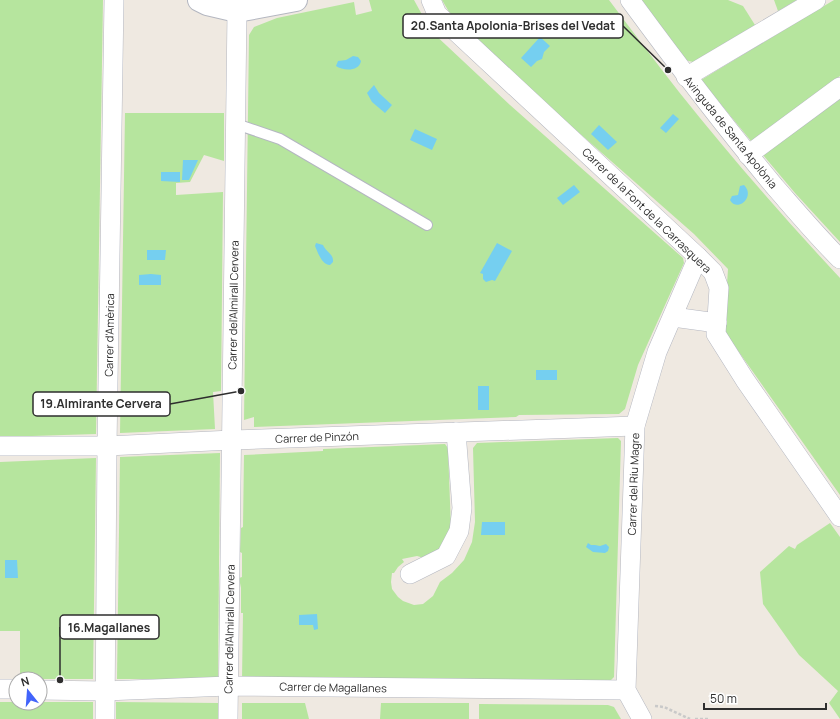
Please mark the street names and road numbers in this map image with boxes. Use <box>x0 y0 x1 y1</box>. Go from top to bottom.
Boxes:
street label: Avinguda de Santa Apolònia <box>681 73 781 191</box>
street label: Carrer de la Font de la Carrasquera <box>579 144 715 276</box>
street label: Carrer del'Almirall Cervera <box>224 240 242 370</box>
street label: Carrer d'Amèrica <box>101 293 117 377</box>
street label: Carrer de Pinzón <box>275 428 359 446</box>
street label: Carrer del Riu Magre <box>624 432 642 535</box>
street label: Carrer del'Almirall Cervera <box>220 564 238 694</box>
street label: Carrer de Magallanes <box>279 679 387 695</box>

